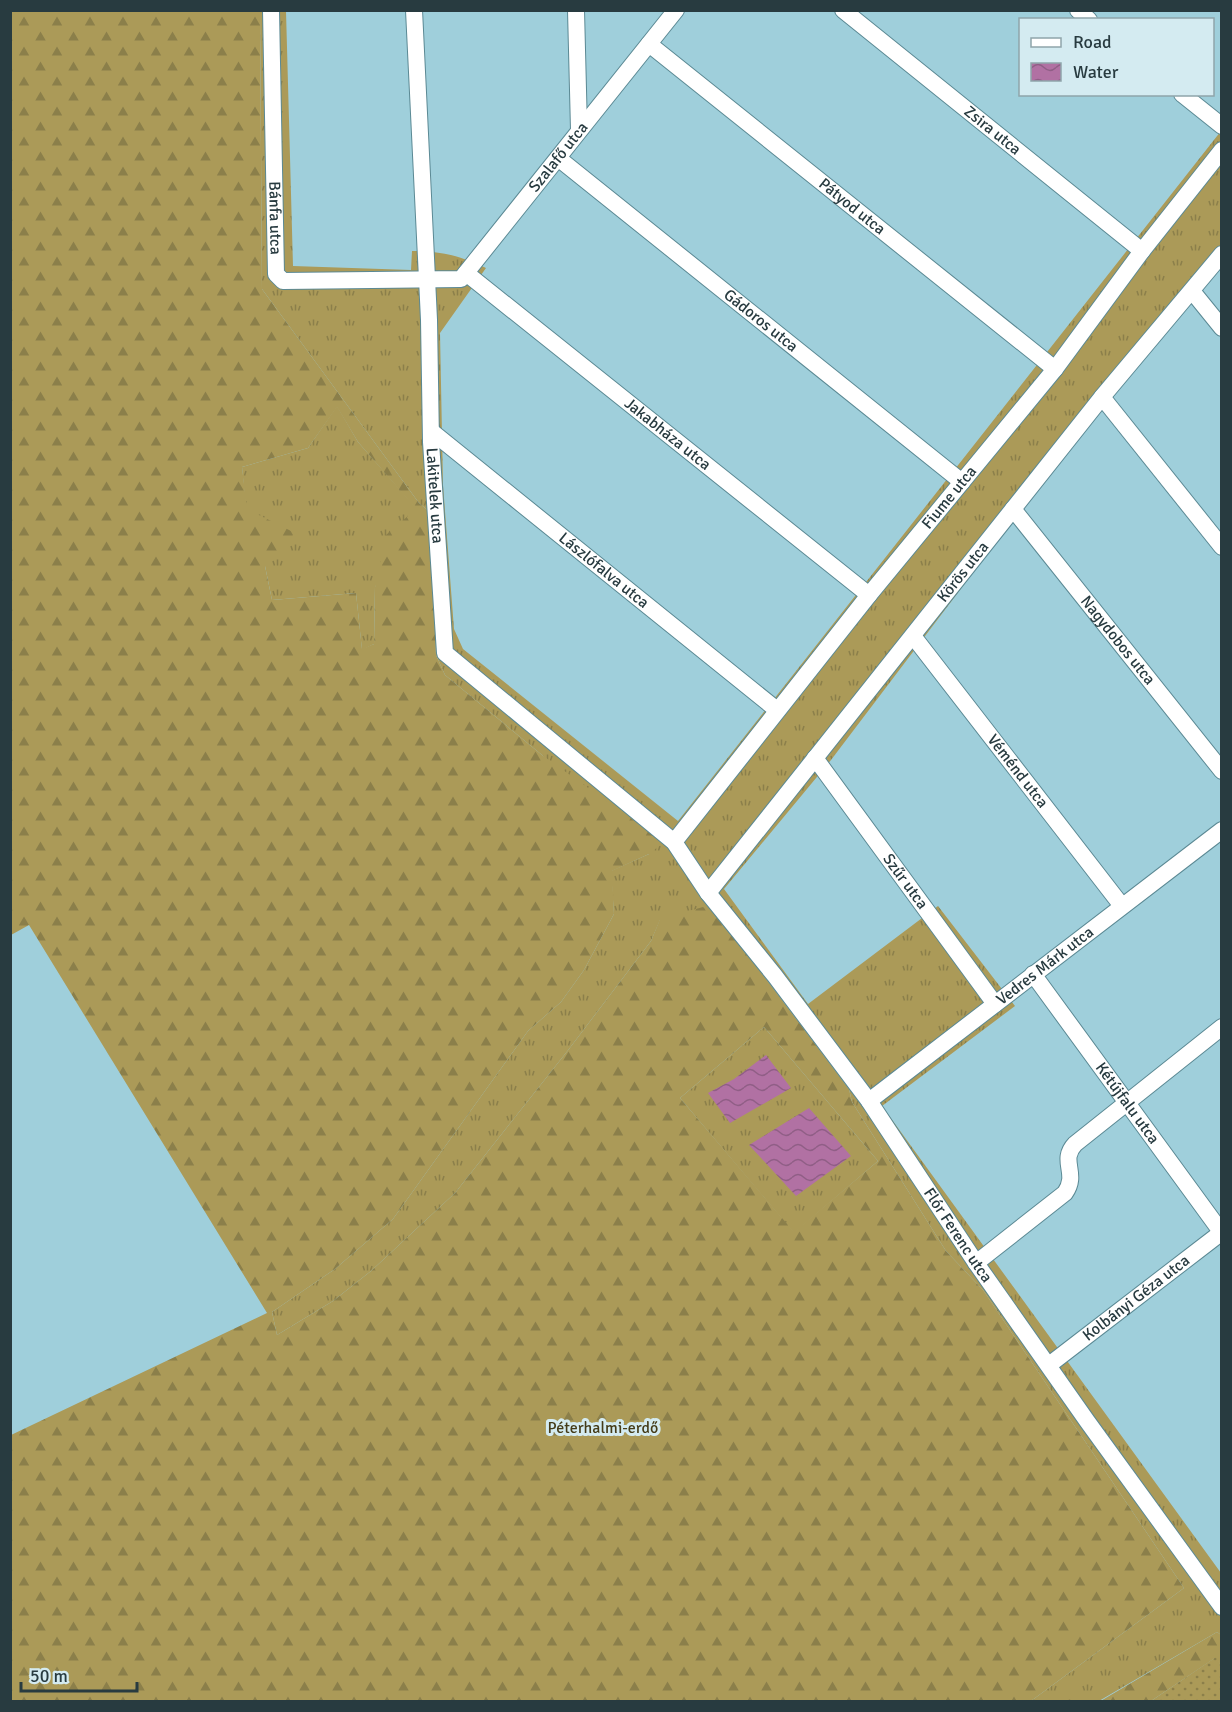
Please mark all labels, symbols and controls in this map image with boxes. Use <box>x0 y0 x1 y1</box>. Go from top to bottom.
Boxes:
legend <box>1019 18 1214 96</box>
text: Road <box>1073 31 1112 53</box>
text: Water <box>1073 61 1119 83</box>
street label: Zsira utca <box>960 101 1025 160</box>
street label: Szalafő utca <box>524 118 592 196</box>
street label: Pátyod utca <box>815 174 889 239</box>
street label: Bánfa utca <box>264 181 286 255</box>
street label: Gádoros utca <box>720 285 802 356</box>
street label: Jakabháza utca <box>620 393 715 475</box>
street label: Lakitelek utca <box>421 447 448 544</box>
street label: Fiume utca <box>917 462 981 533</box>
street label: Lászlófalva utca <box>555 528 653 613</box>
street label: Körös utca <box>933 538 993 606</box>
street label: Nagydobos utca <box>1076 592 1160 689</box>
street label: Véménd utca <box>983 730 1052 812</box>
street label: Szűr utca <box>878 850 932 913</box>
street label: Vedres Márk utca <box>992 922 1098 1010</box>
street label: Kétújfalu utca <box>1091 1058 1164 1148</box>
street label: Flór Ferenc utca <box>919 1184 997 1286</box>
street label: Kolbányi Géza utca <box>1079 1250 1194 1345</box>
park label: Péterhalmi-erdő <box>548 1418 658 1438</box>
scale bar <box>21 1655 136 1693</box>
text: 50 m <box>30 1665 68 1687</box>

